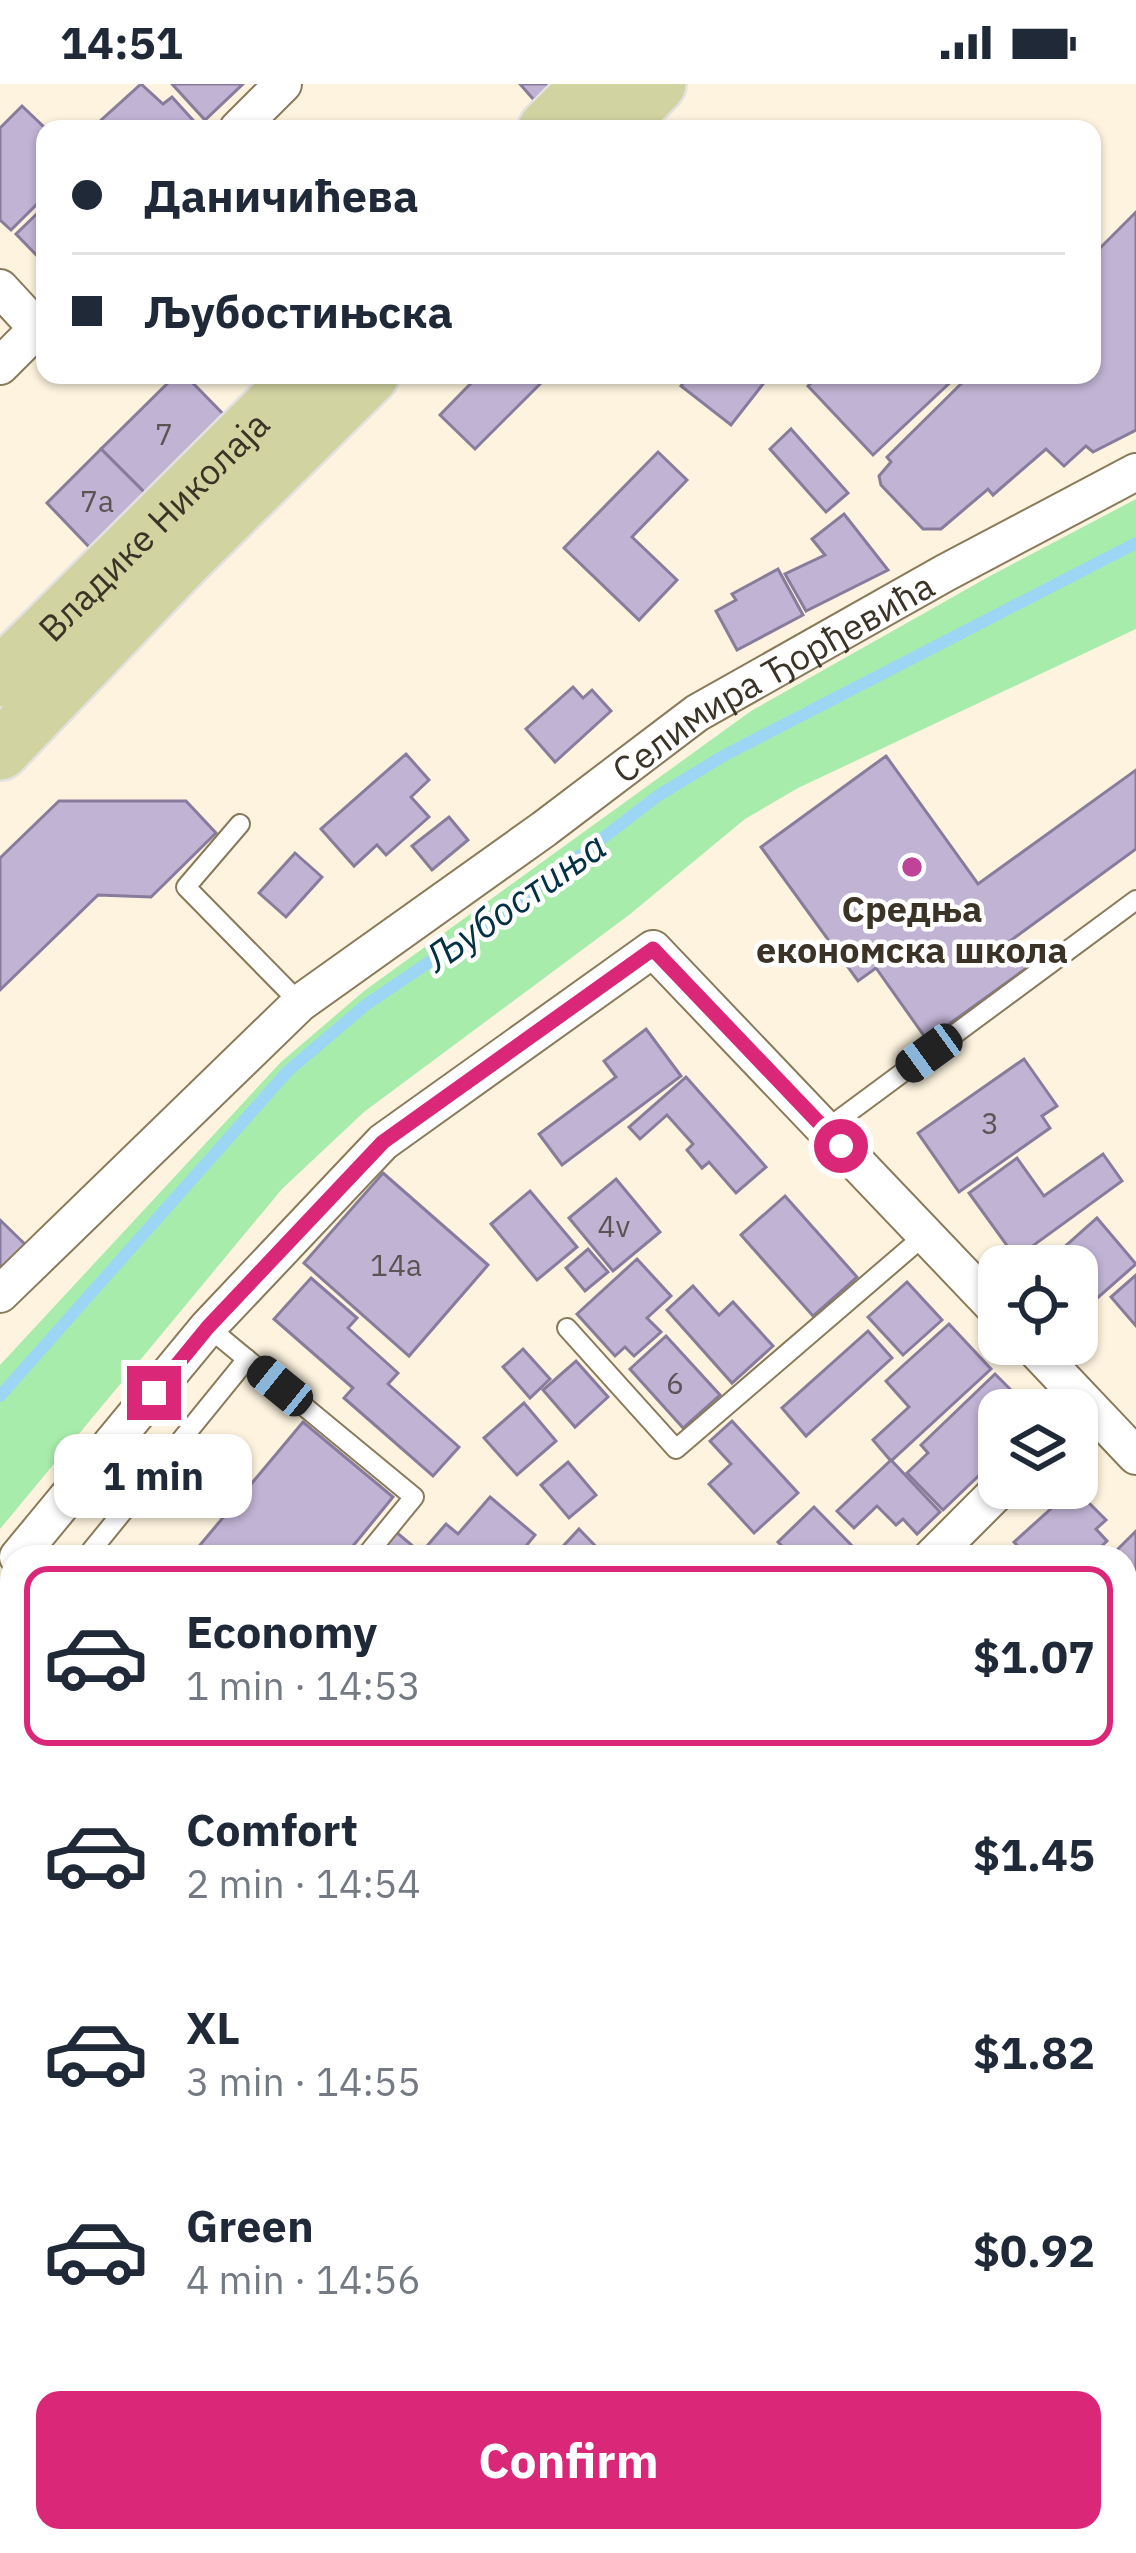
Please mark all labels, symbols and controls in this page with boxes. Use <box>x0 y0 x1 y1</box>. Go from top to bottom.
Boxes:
text: 14:51 <box>60 13 183 71</box>
text: Даничићева <box>144 166 419 224</box>
text: Љубостињска <box>144 282 453 340</box>
street label: Владике Николаја <box>27 400 279 651</box>
house number: 7 <box>155 414 173 453</box>
house number: 7a <box>80 481 114 520</box>
street label: Селимира Ђорђевића <box>602 561 942 793</box>
water label: Љубостиња <box>413 820 616 983</box>
marker: Средња економска школа <box>899 854 925 880</box>
place label: Средња економска школа <box>756 885 1068 973</box>
car <box>889 1017 969 1089</box>
house number: 3 <box>981 1103 999 1142</box>
route start <box>814 1119 868 1173</box>
house number: 4v <box>598 1206 631 1245</box>
house number: 14a <box>370 1245 422 1284</box>
map controls <box>978 1245 1098 1509</box>
button: locate <box>978 1245 1098 1365</box>
car <box>241 1349 319 1423</box>
house number: 6 <box>666 1363 684 1402</box>
route end <box>127 1366 181 1420</box>
button: layers <box>978 1389 1098 1509</box>
callout: 1 min <box>55 1435 253 1519</box>
text: 1 min <box>102 1450 204 1501</box>
icon: car <box>42 1602 150 1710</box>
text: Economy <box>186 1602 377 1660</box>
text: $1.07 <box>973 1627 1095 1685</box>
text: 1 min · 14:53 <box>186 1660 421 1711</box>
icon: car <box>42 1800 150 1908</box>
text: Comfort <box>186 1800 358 1858</box>
text: $1.45 <box>973 1825 1095 1883</box>
text: 2 min · 14:54 <box>186 1858 421 1909</box>
icon: car <box>42 1998 150 2106</box>
text: XL <box>186 1998 240 2056</box>
text: $1.82 <box>973 2023 1095 2081</box>
text: 3 min · 14:55 <box>186 2056 421 2107</box>
icon: car <box>42 2196 150 2304</box>
text: Green <box>186 2196 314 2254</box>
text: $0.92 <box>973 2221 1095 2279</box>
text: 4 min · 14:56 <box>186 2254 421 2305</box>
button: Confirm <box>36 2391 1101 2529</box>

